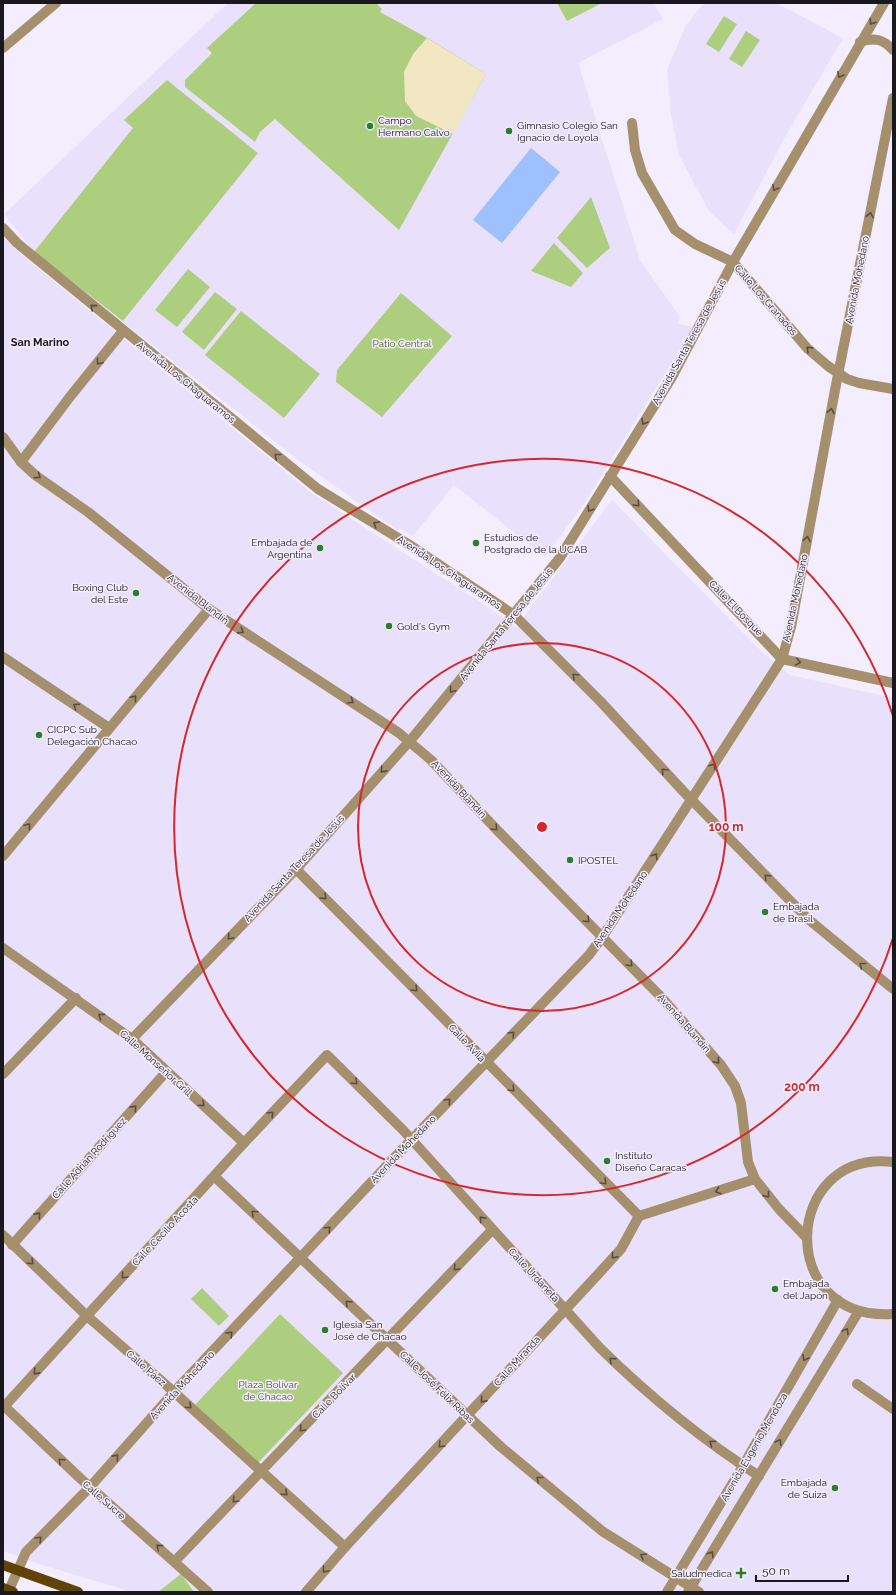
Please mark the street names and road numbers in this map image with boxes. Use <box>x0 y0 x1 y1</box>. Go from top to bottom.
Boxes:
street label: Avenida Mohedano <box>843 235 871 325</box>
street label: Calle Los Granados <box>732 263 800 338</box>
street label: Avenida Santa Teresa de Jesús <box>650 277 728 407</box>
street label: Avenida Los Chaguaramos <box>135 339 238 425</box>
street label: Avenida Los Chaguaramos <box>395 533 503 611</box>
street label: Avenida Mohedano <box>780 553 810 643</box>
street label: Avenida Santa Teresa de Jesús <box>457 565 555 682</box>
street label: Avenida Blandín <box>165 572 231 626</box>
street label: Calle El Bosque <box>707 578 765 638</box>
street label: Avenida Blandín <box>430 758 489 820</box>
street label: Avenida Santa Teresa de Jesús <box>242 812 346 923</box>
street label: Avenida Mohedano <box>590 869 650 949</box>
street label: Avenida Blandín <box>655 991 713 1055</box>
street label: Calle Ávila <box>446 1022 488 1064</box>
street label: Calle Monseñor Grill <box>118 1028 195 1098</box>
street label: Avenida Mohedano <box>368 1113 438 1185</box>
street label: Calle Adrián Rodríguez <box>50 1115 128 1201</box>
street label: Calle Cecilio Acosta <box>130 1194 200 1268</box>
street label: Calle Urdaneta <box>506 1246 562 1304</box>
street label: Calle Miranda <box>492 1334 542 1388</box>
street label: Calle Páez <box>124 1348 168 1388</box>
street label: Avenida Mohedano <box>147 1348 217 1421</box>
street label: Calle José Félix Ribas <box>398 1349 476 1425</box>
street label: Calle Bolívar <box>310 1371 358 1421</box>
street label: Avenida Eugenio Mendoza <box>718 1391 790 1503</box>
street label: Calle Sucre <box>80 1478 128 1522</box>

